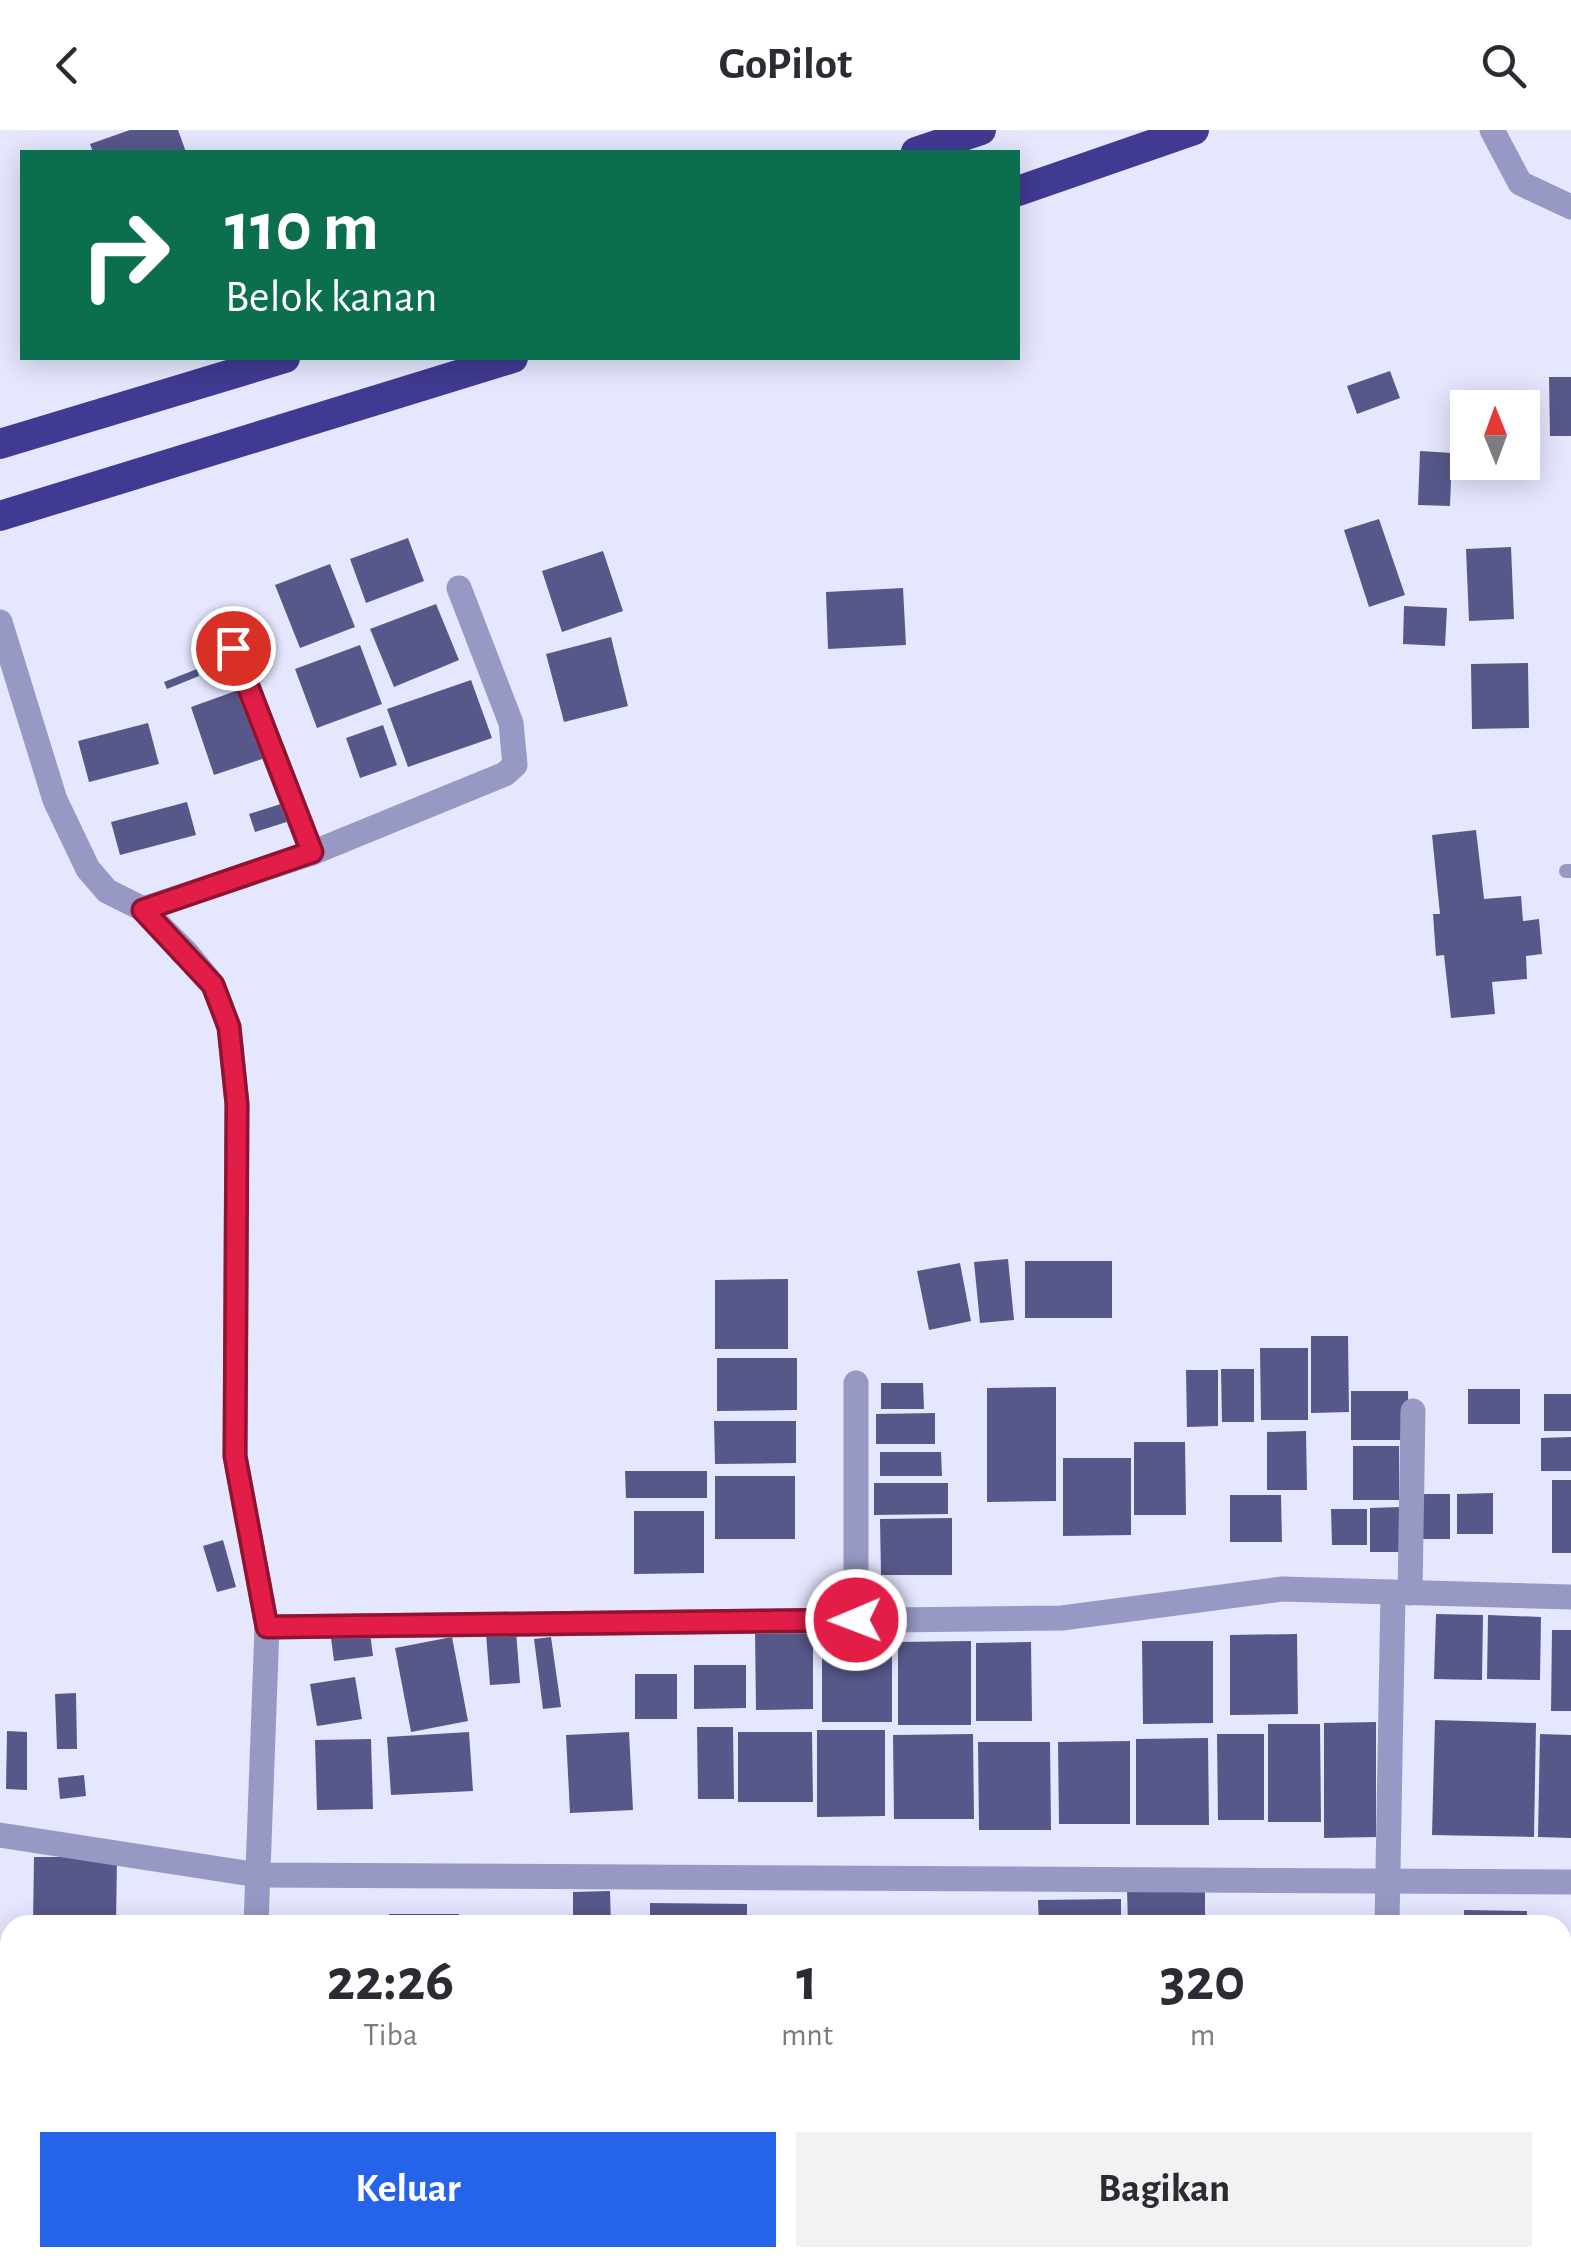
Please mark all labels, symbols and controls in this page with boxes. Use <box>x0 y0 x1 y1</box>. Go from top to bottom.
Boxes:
icon: back <box>40 38 95 93</box>
icon: search <box>1476 38 1531 93</box>
text: GoPilot <box>719 42 852 87</box>
icon: right <box>60 190 190 320</box>
text: 110 m <box>225 193 379 263</box>
text: Belok kanan <box>225 275 437 320</box>
north arrow <box>1450 390 1540 480</box>
map controls <box>1450 390 1540 480</box>
pin <box>191 606 276 691</box>
icon: arrive <box>206 621 261 676</box>
position arrow <box>804 1568 908 1672</box>
text: 22:26 <box>327 1951 454 2011</box>
text: 1 <box>796 1951 818 2011</box>
text: 320 <box>1160 1951 1245 2011</box>
text: Tiba <box>363 2019 418 2051</box>
text: mnt <box>781 2019 833 2051</box>
text: m <box>1190 2019 1215 2051</box>
button: Keluar <box>40 2132 776 2247</box>
button: Bagikan <box>796 2132 1532 2247</box>

